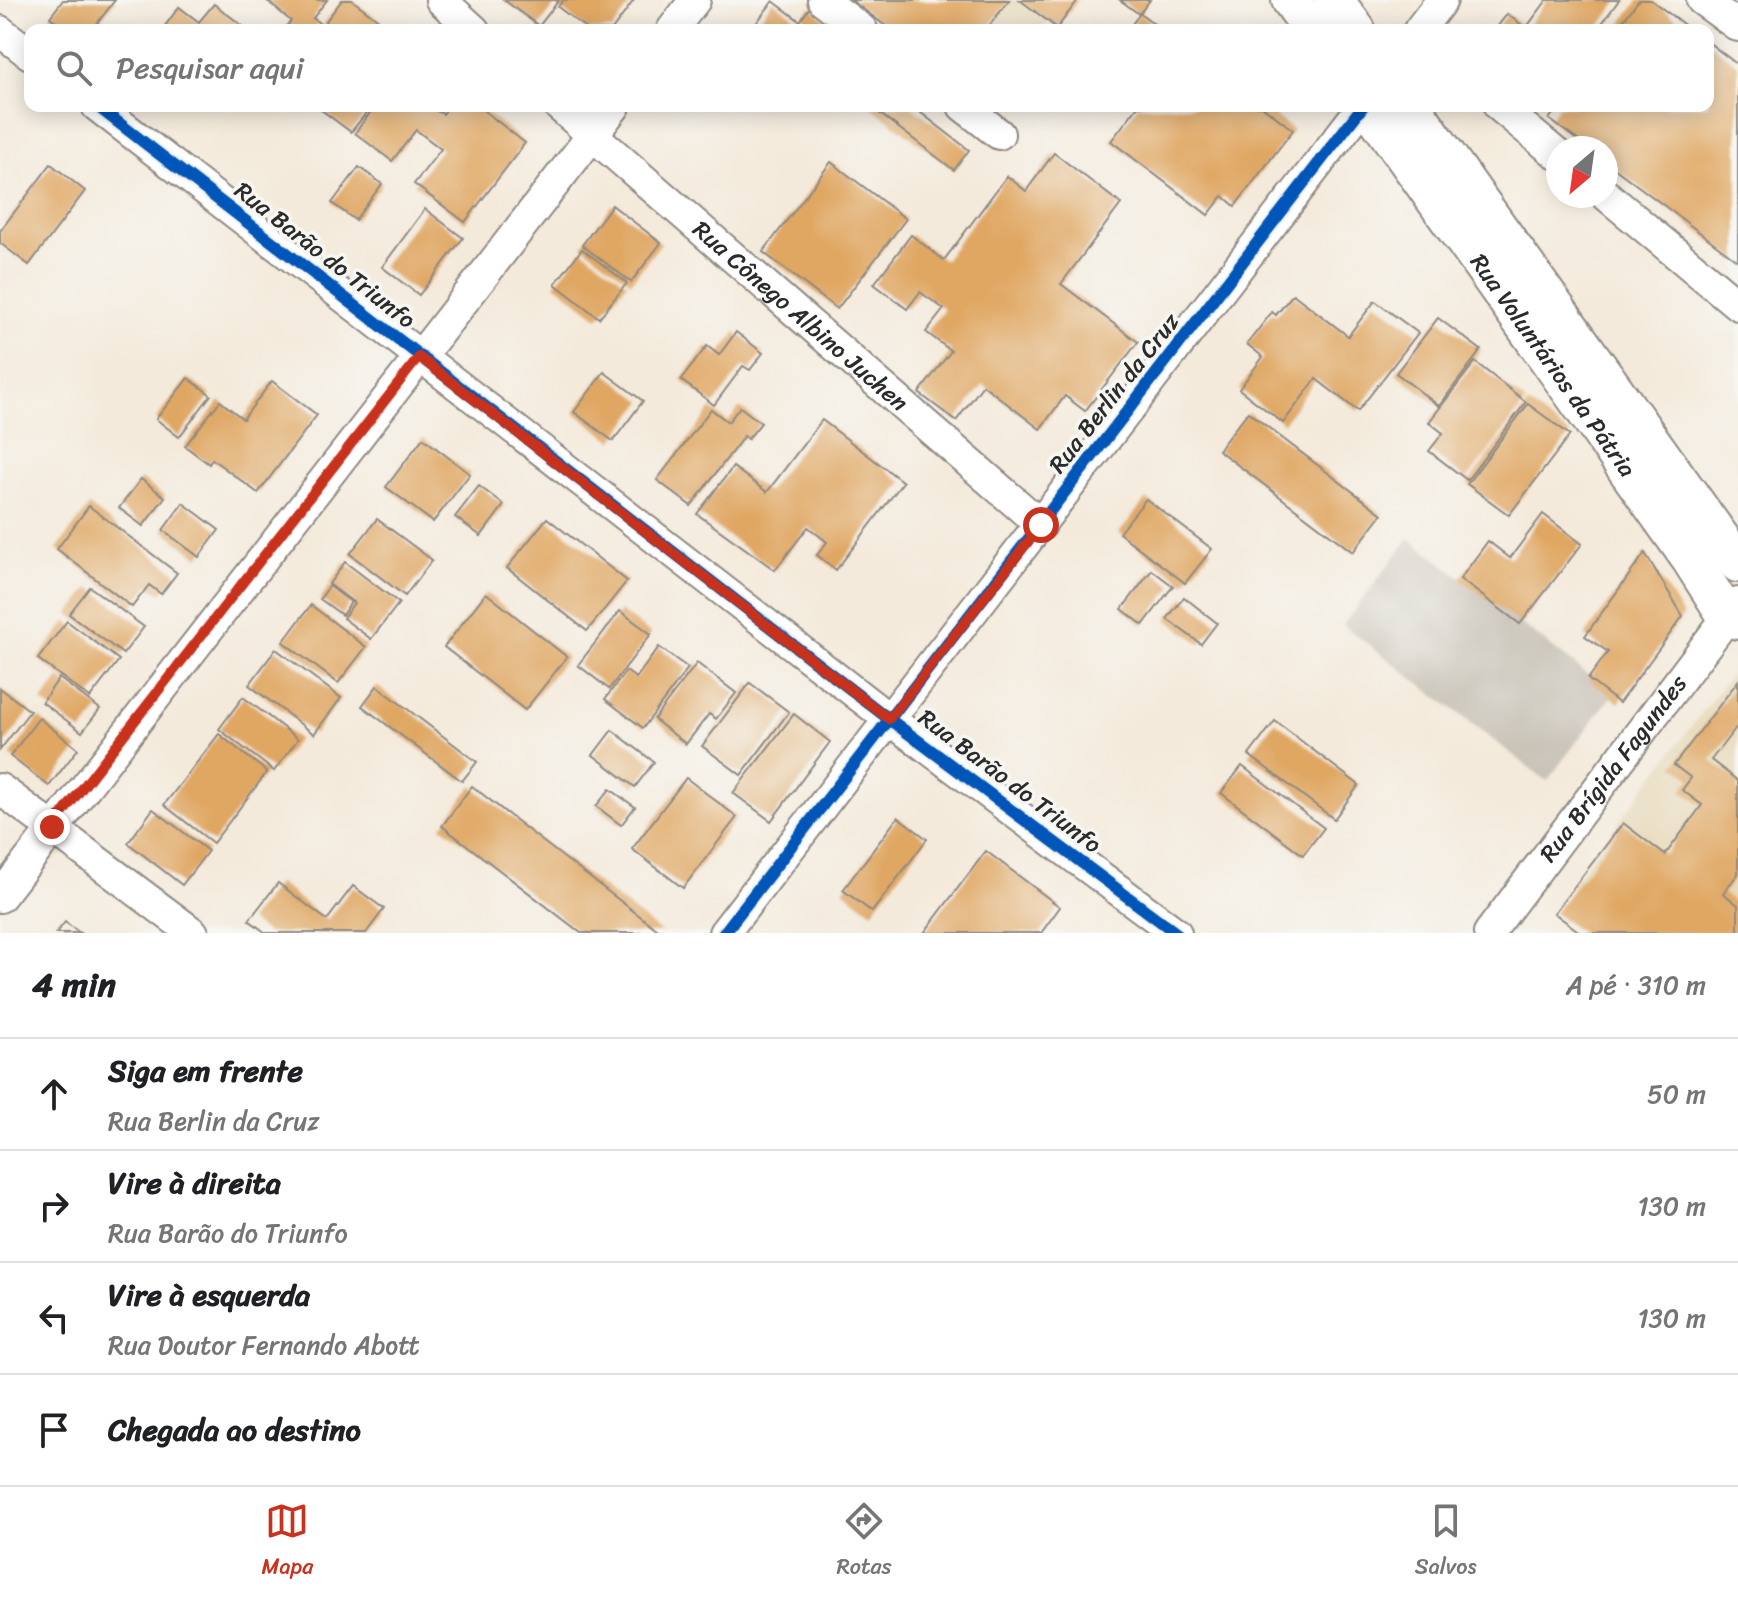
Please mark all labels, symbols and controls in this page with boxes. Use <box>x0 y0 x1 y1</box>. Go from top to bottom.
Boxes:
search box <box>24 24 1714 112</box>
text: Pesquisar aqui <box>116 41 304 95</box>
icon: search <box>52 46 96 90</box>
north arrow <box>1546 136 1618 208</box>
street label: Rua Barão do Triunfo <box>225 170 425 340</box>
street label: Rua Cônego Albino Juchen <box>683 210 918 422</box>
street label: Rua Voluntários da Pátria <box>1459 244 1647 486</box>
street label: Rua Berlin da Cruz <box>1037 303 1191 483</box>
route start <box>1023 507 1059 543</box>
street label: Rua Brígida Fagundes <box>1528 665 1699 872</box>
street label: Rua Barão do Triunfo <box>909 698 1111 864</box>
route end <box>34 809 70 845</box>
text: 4 min <box>32 955 116 1015</box>
text: A pé · 310 m <box>1566 962 1706 1008</box>
text: Siga em frente <box>108 1044 303 1098</box>
text: 50 m <box>1647 1071 1706 1117</box>
icon: ahead <box>32 1072 76 1116</box>
text: Rua Berlin da Cruz <box>108 1098 320 1144</box>
text: Vire à direita <box>108 1156 281 1210</box>
text: 130 m <box>1637 1183 1706 1229</box>
icon: right <box>32 1184 76 1228</box>
text: Rua Barão do Triunfo <box>108 1210 348 1256</box>
text: Vire à esquerda <box>108 1268 310 1322</box>
text: 130 m <box>1637 1295 1706 1341</box>
icon: left <box>32 1296 76 1340</box>
text: Rua Doutor Fernando Abott <box>108 1322 420 1368</box>
text: Chegada ao destino <box>108 1403 361 1457</box>
icon: arrive <box>32 1408 76 1452</box>
tab: Mapa <box>262 1499 313 1586</box>
tab: Rotas <box>836 1499 892 1586</box>
tab: Salvos <box>1415 1499 1476 1586</box>

